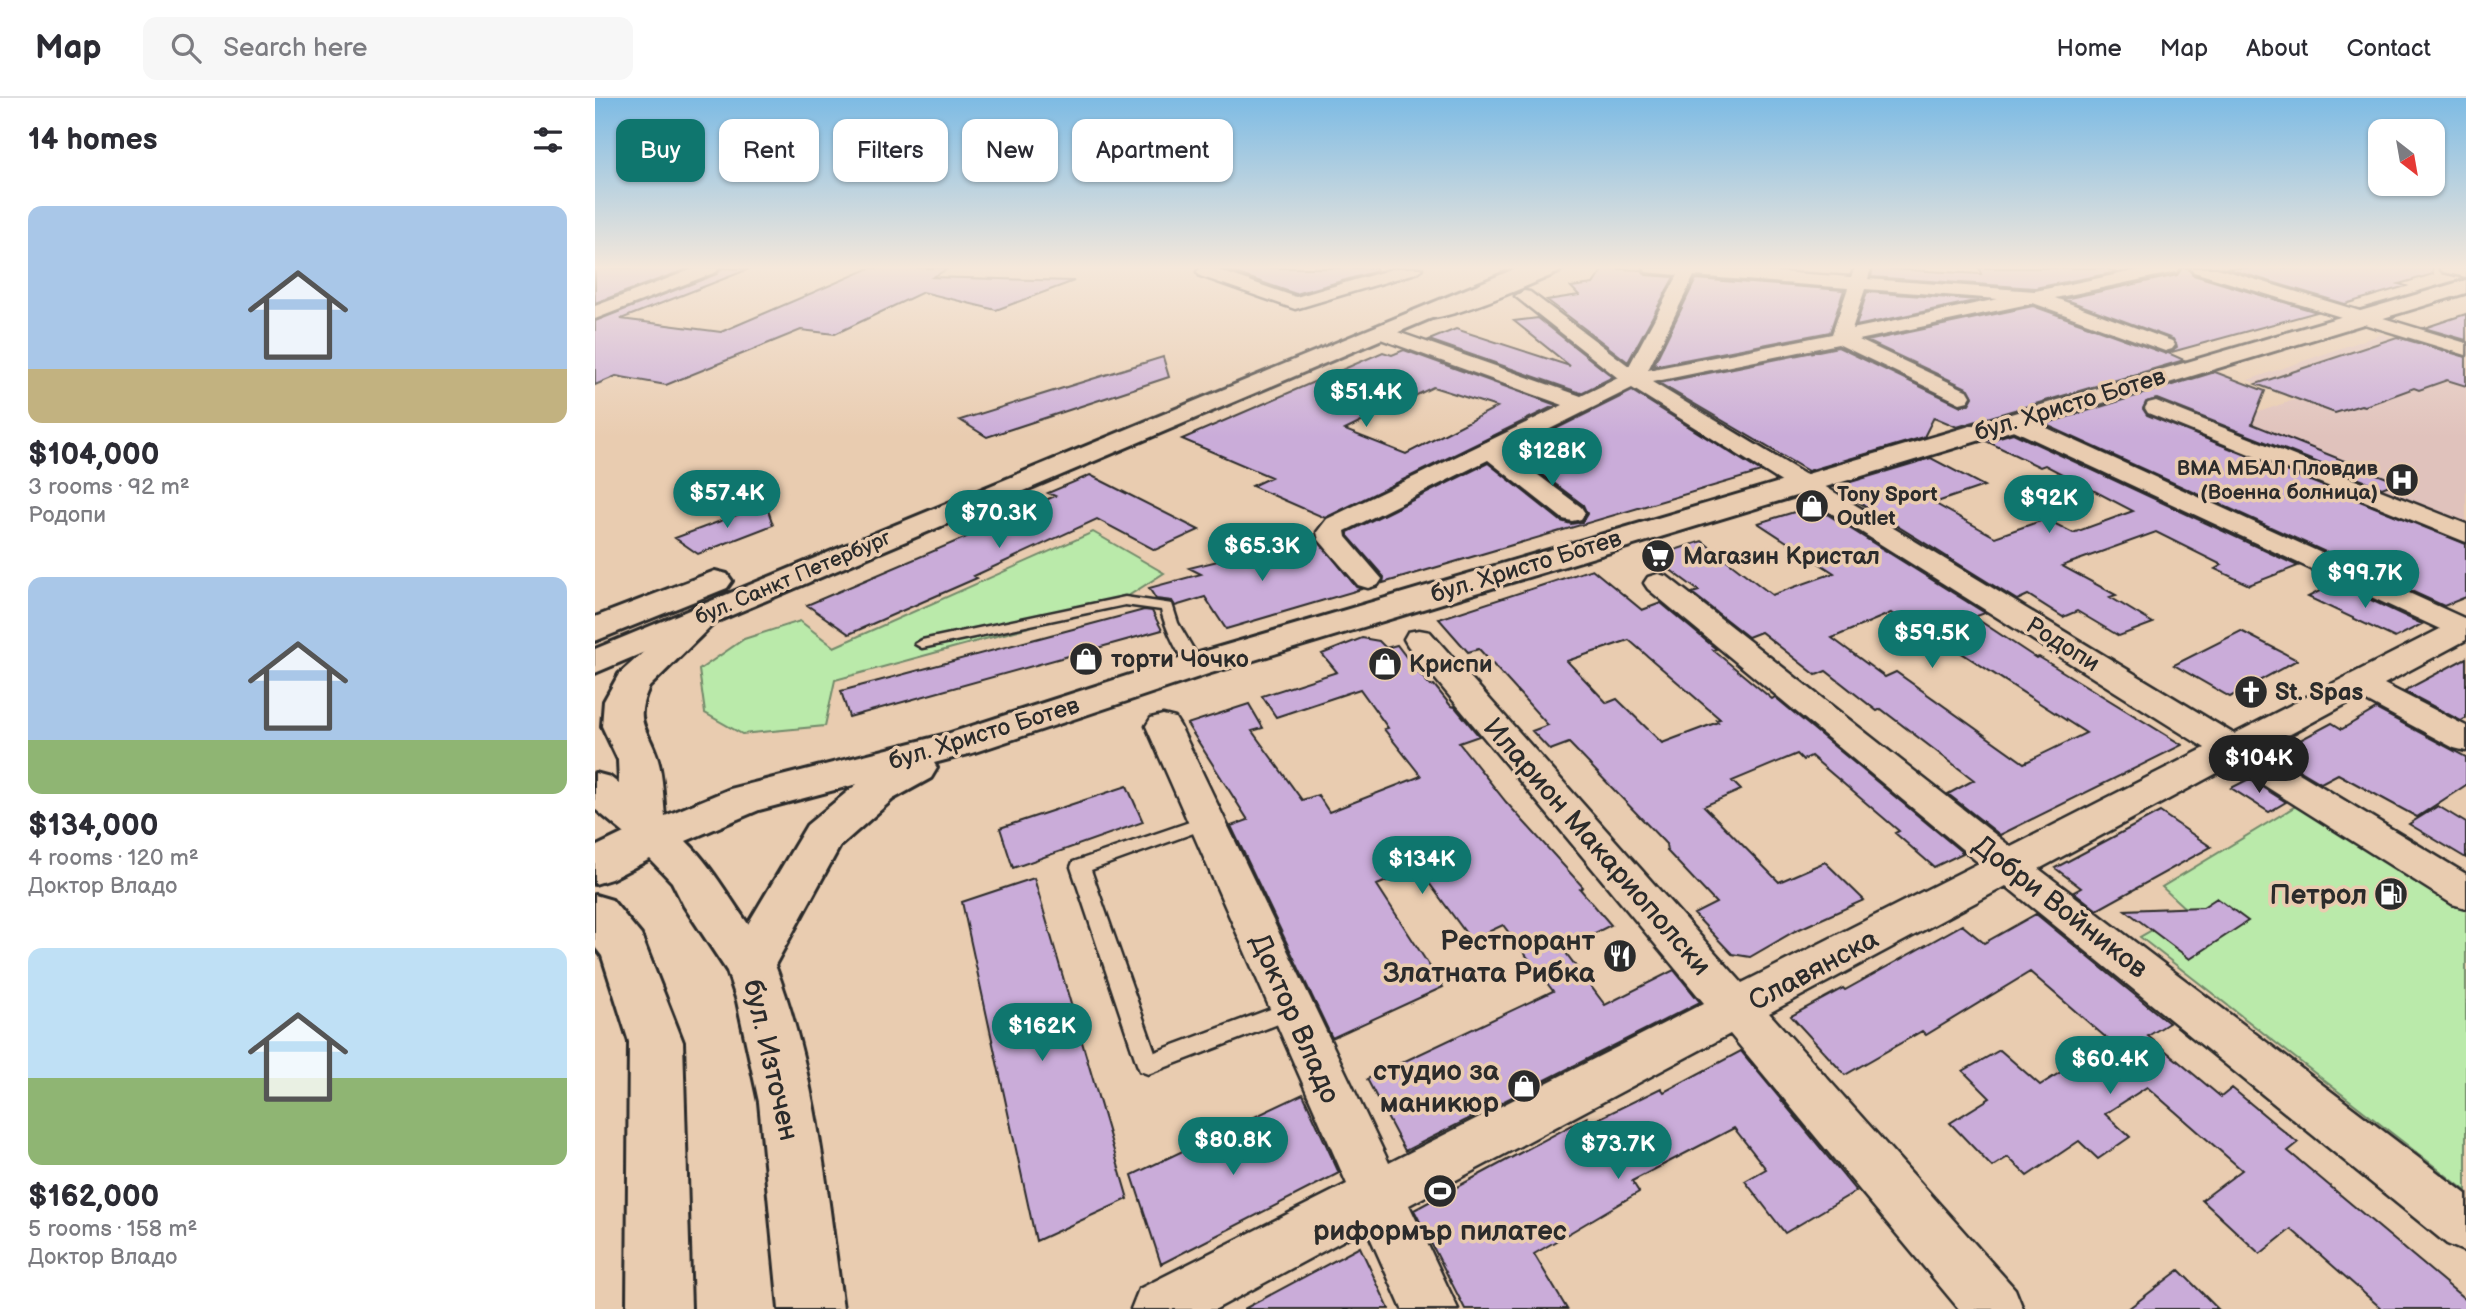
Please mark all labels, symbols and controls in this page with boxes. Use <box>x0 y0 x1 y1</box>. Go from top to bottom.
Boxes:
search box <box>143 17 633 80</box>
text: Map <box>35 28 101 68</box>
icon: search <box>167 29 205 67</box>
text: Search here <box>223 33 367 64</box>
text: Home <box>2057 34 2122 63</box>
text: Map <box>2160 34 2208 63</box>
text: About <box>2246 34 2308 63</box>
text: Contact <box>2346 34 2431 63</box>
chip: Buy <box>616 119 705 182</box>
chip: Rent <box>719 119 819 182</box>
chip: Filters <box>833 119 948 182</box>
chip: New <box>962 119 1058 182</box>
chip: Apartment <box>1072 119 1233 182</box>
north arrow <box>2368 119 2445 196</box>
map controls <box>2368 119 2445 196</box>
icon: filters <box>529 121 567 159</box>
text: 14 homes <box>28 122 157 158</box>
icon: home <box>235 252 361 378</box>
street label: бул. Христо Ботев <box>1971 362 2169 447</box>
pin: $51.4K <box>1309 370 1423 429</box>
text: $51.4K <box>1330 378 1402 406</box>
pin: $128K <box>1503 428 1601 488</box>
text: $104,000 <box>28 437 160 473</box>
text: $128K <box>1518 437 1586 465</box>
place label: ВМА МБАЛ Пловдив (Военна болница) <box>2177 456 2379 505</box>
hospital icon: ВМА МБАЛ Пловдив (Военна болница) <box>2383 461 2421 499</box>
pin: $57.4K <box>670 470 784 530</box>
text: 3 rooms · 92 m² <box>28 473 190 501</box>
pin: $92K <box>2008 476 2090 535</box>
text: $57.4K <box>689 479 765 507</box>
place label: Tony Sport Outlet <box>1837 482 1938 531</box>
text: $92K <box>2020 484 2078 512</box>
shop icon: Tony Sport Outlet <box>1793 487 1831 525</box>
pin: $70.3K <box>942 490 1056 550</box>
text: $70.3K <box>961 499 1037 527</box>
text: Родопи <box>28 501 106 529</box>
pin: $65.3K <box>1205 524 1319 583</box>
street label: бул. Христо Ботев <box>1427 524 1625 609</box>
street label: бул. Санкт Петербург <box>692 525 895 630</box>
text: $65.3K <box>1224 532 1300 560</box>
supermarket icon: Магазин Кристал <box>1639 537 1677 575</box>
place label: Магазин Кристал <box>1683 542 1880 571</box>
pin: $99.7K <box>2308 550 2422 610</box>
text: $99.7K <box>2327 559 2403 587</box>
pin: $59.5K <box>1875 610 1989 670</box>
street label: Родопи <box>2021 611 2105 678</box>
text: $59.5K <box>1894 619 1970 647</box>
icon: home <box>235 623 361 749</box>
shop icon: торти Чочко <box>1067 640 1105 678</box>
place label: торти Чочко <box>1111 645 1249 674</box>
shop icon: Криспи <box>1366 645 1404 683</box>
place label: Криспи <box>1409 650 1493 679</box>
church icon: St. Spas <box>2232 673 2270 711</box>
place label: St. Spas <box>2275 678 2363 707</box>
street label: бул. Христо Ботев <box>885 691 1083 776</box>
street label: Иларион Макариополски <box>1476 712 1718 982</box>
pin: $104K <box>2210 736 2308 795</box>
text: $104K <box>2225 744 2293 772</box>
text: $134,000 <box>28 808 158 844</box>
street label: Добри Войников <box>1966 829 2154 986</box>
pin: $134K <box>1373 836 1471 896</box>
text: 4 rooms · 120 m² <box>28 844 199 872</box>
text: $134K <box>1388 845 1456 873</box>
text: Доктор Владо <box>28 872 177 900</box>
fuel station icon: Петрол <box>2372 875 2410 913</box>
place label: Петрол <box>2269 879 2367 912</box>
street label: Славянска <box>1743 922 1885 1018</box>
place label: Рестпорант Златната Рибка <box>1382 925 1596 990</box>
street label: Доктор Владо <box>1243 929 1347 1108</box>
restaurant icon: Рестпорант Златната Рибка <box>1601 937 1639 975</box>
street label: бул. Източен <box>736 977 805 1144</box>
icon: home <box>235 994 361 1120</box>
pin: $162K <box>993 1004 1091 1063</box>
text: $162K <box>1008 1012 1076 1040</box>
pin: $60.4K <box>2053 1037 2167 1096</box>
text: $60.4K <box>2071 1045 2149 1073</box>
place label: студио за маникюр <box>1373 1055 1500 1120</box>
shop icon: студио за маникюр <box>1505 1067 1543 1105</box>
pin: $80.8K <box>1176 1118 1290 1177</box>
pin: $73.7K <box>1561 1122 1675 1181</box>
text: $80.8K <box>1194 1126 1272 1154</box>
text: $73.7K <box>1581 1130 1655 1158</box>
sports icon: риформър пилатес <box>1421 1172 1459 1210</box>
text: $162,000 <box>28 1179 159 1215</box>
text: 5 rooms · 158 m² <box>28 1215 197 1243</box>
place label: риформър пилатес <box>1313 1215 1567 1248</box>
text: Доктор Владо <box>28 1243 177 1271</box>

